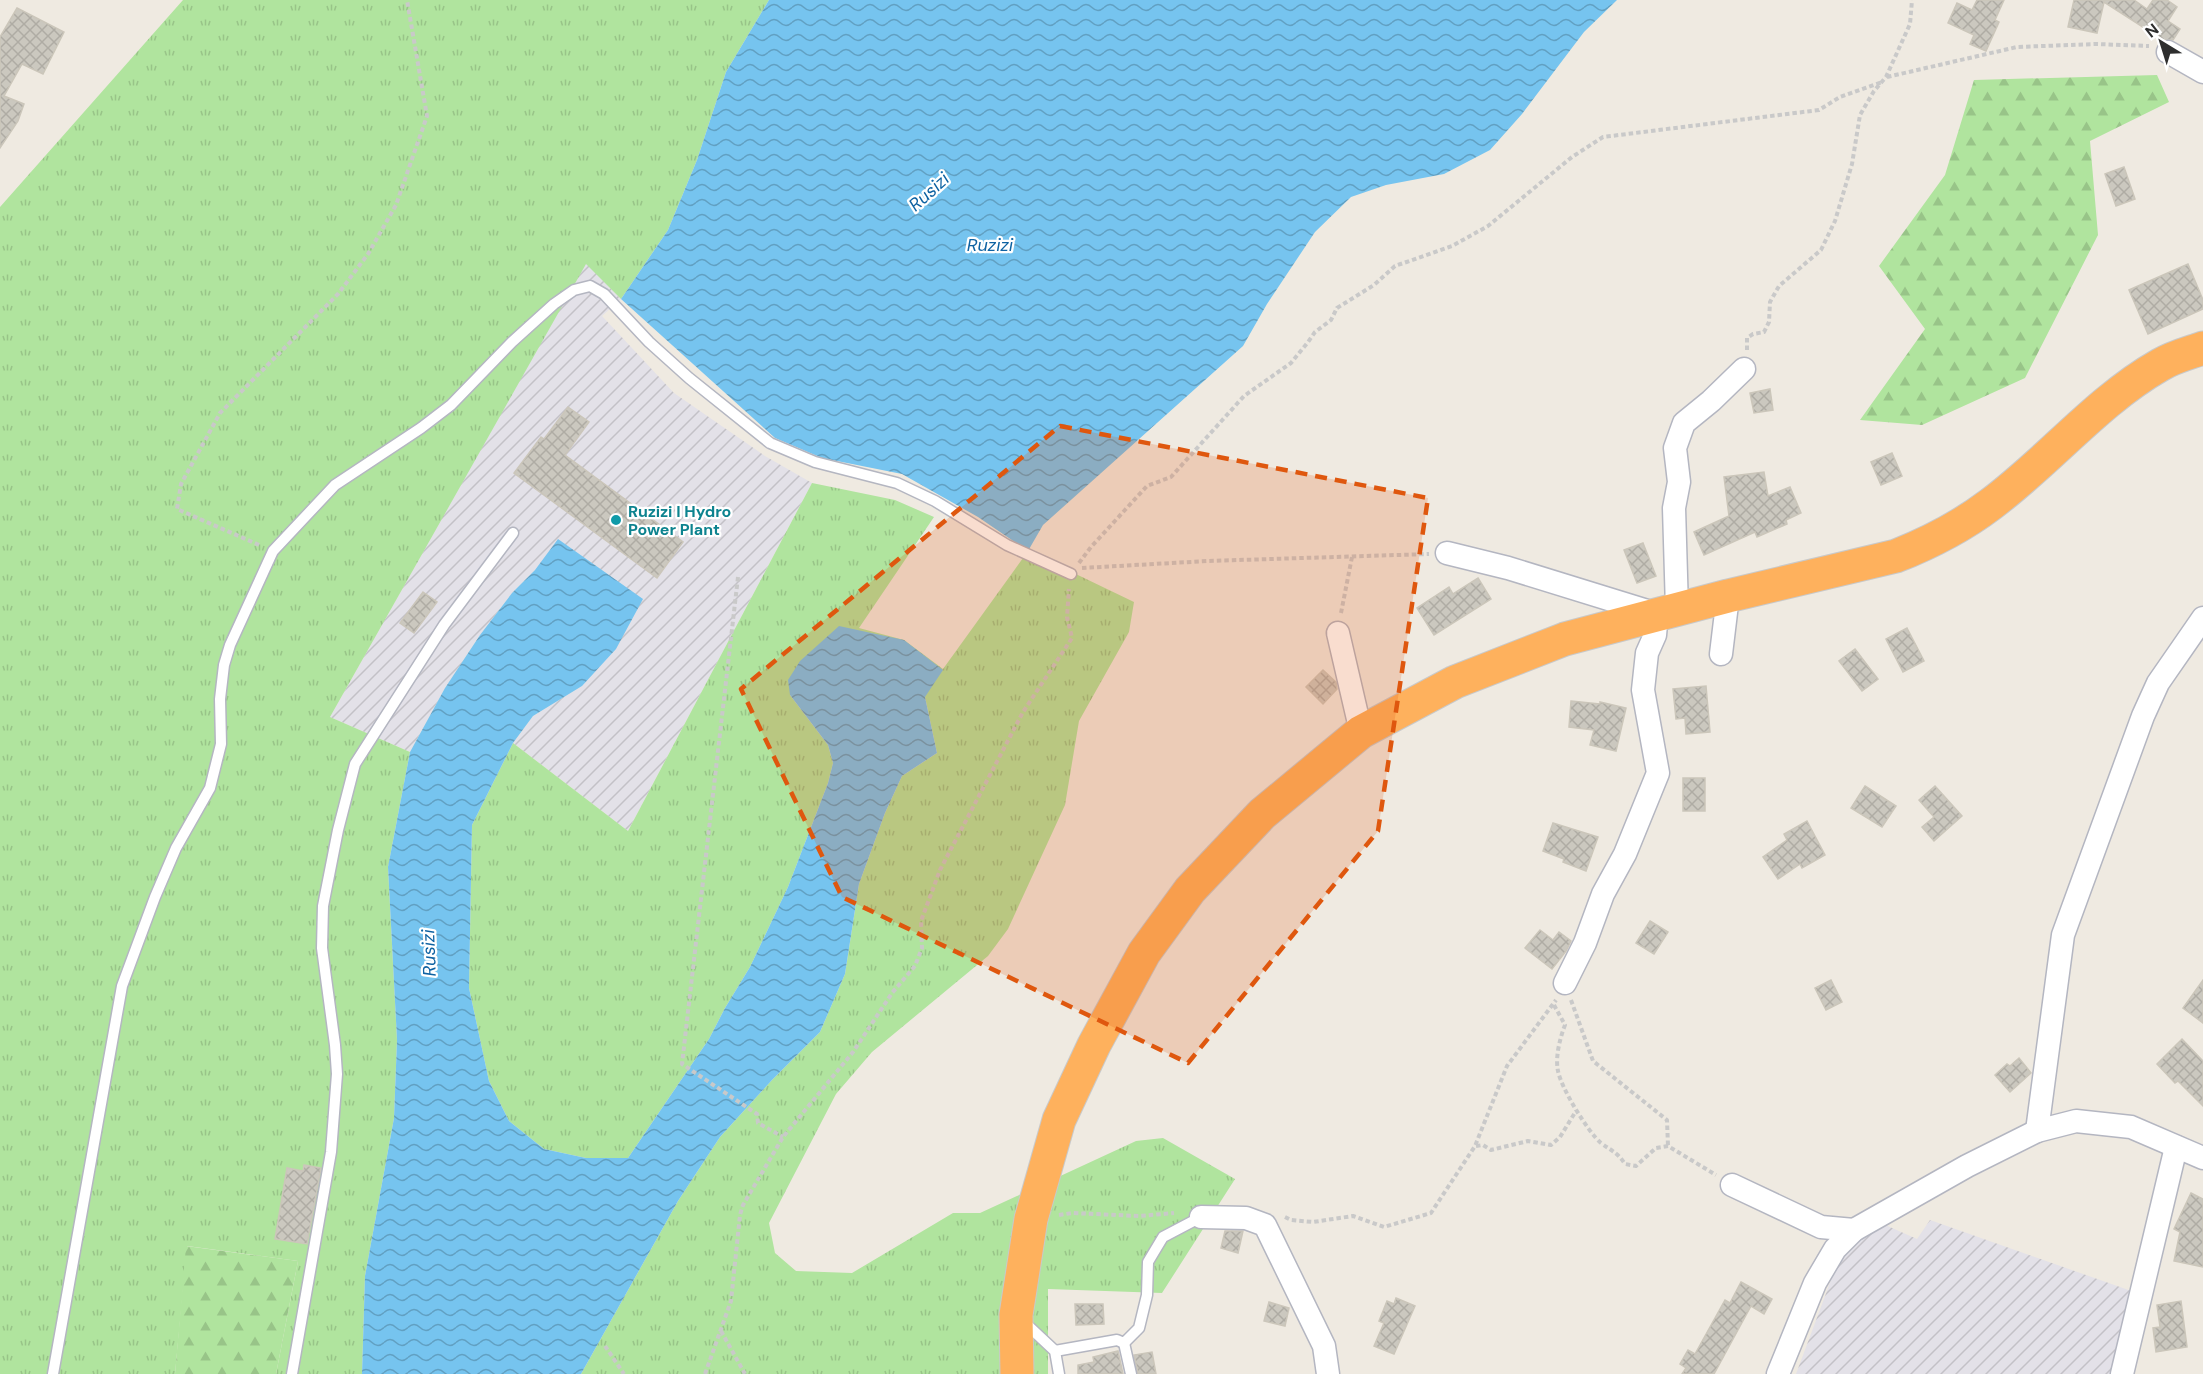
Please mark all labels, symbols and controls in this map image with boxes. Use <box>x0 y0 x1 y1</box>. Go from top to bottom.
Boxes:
north arrow <box>2131 12 2191 72</box>
text: N <box>2141 19 2163 42</box>
water label: Rusizi <box>903 167 955 217</box>
water label: Ruzizi <box>967 233 1014 257</box>
place label: Ruzizi I Hydro Power Plant <box>628 501 731 540</box>
marker: Ruzizi I Hydro Power Plant <box>609 513 623 527</box>
water label: Rusizi <box>416 928 442 977</box>

